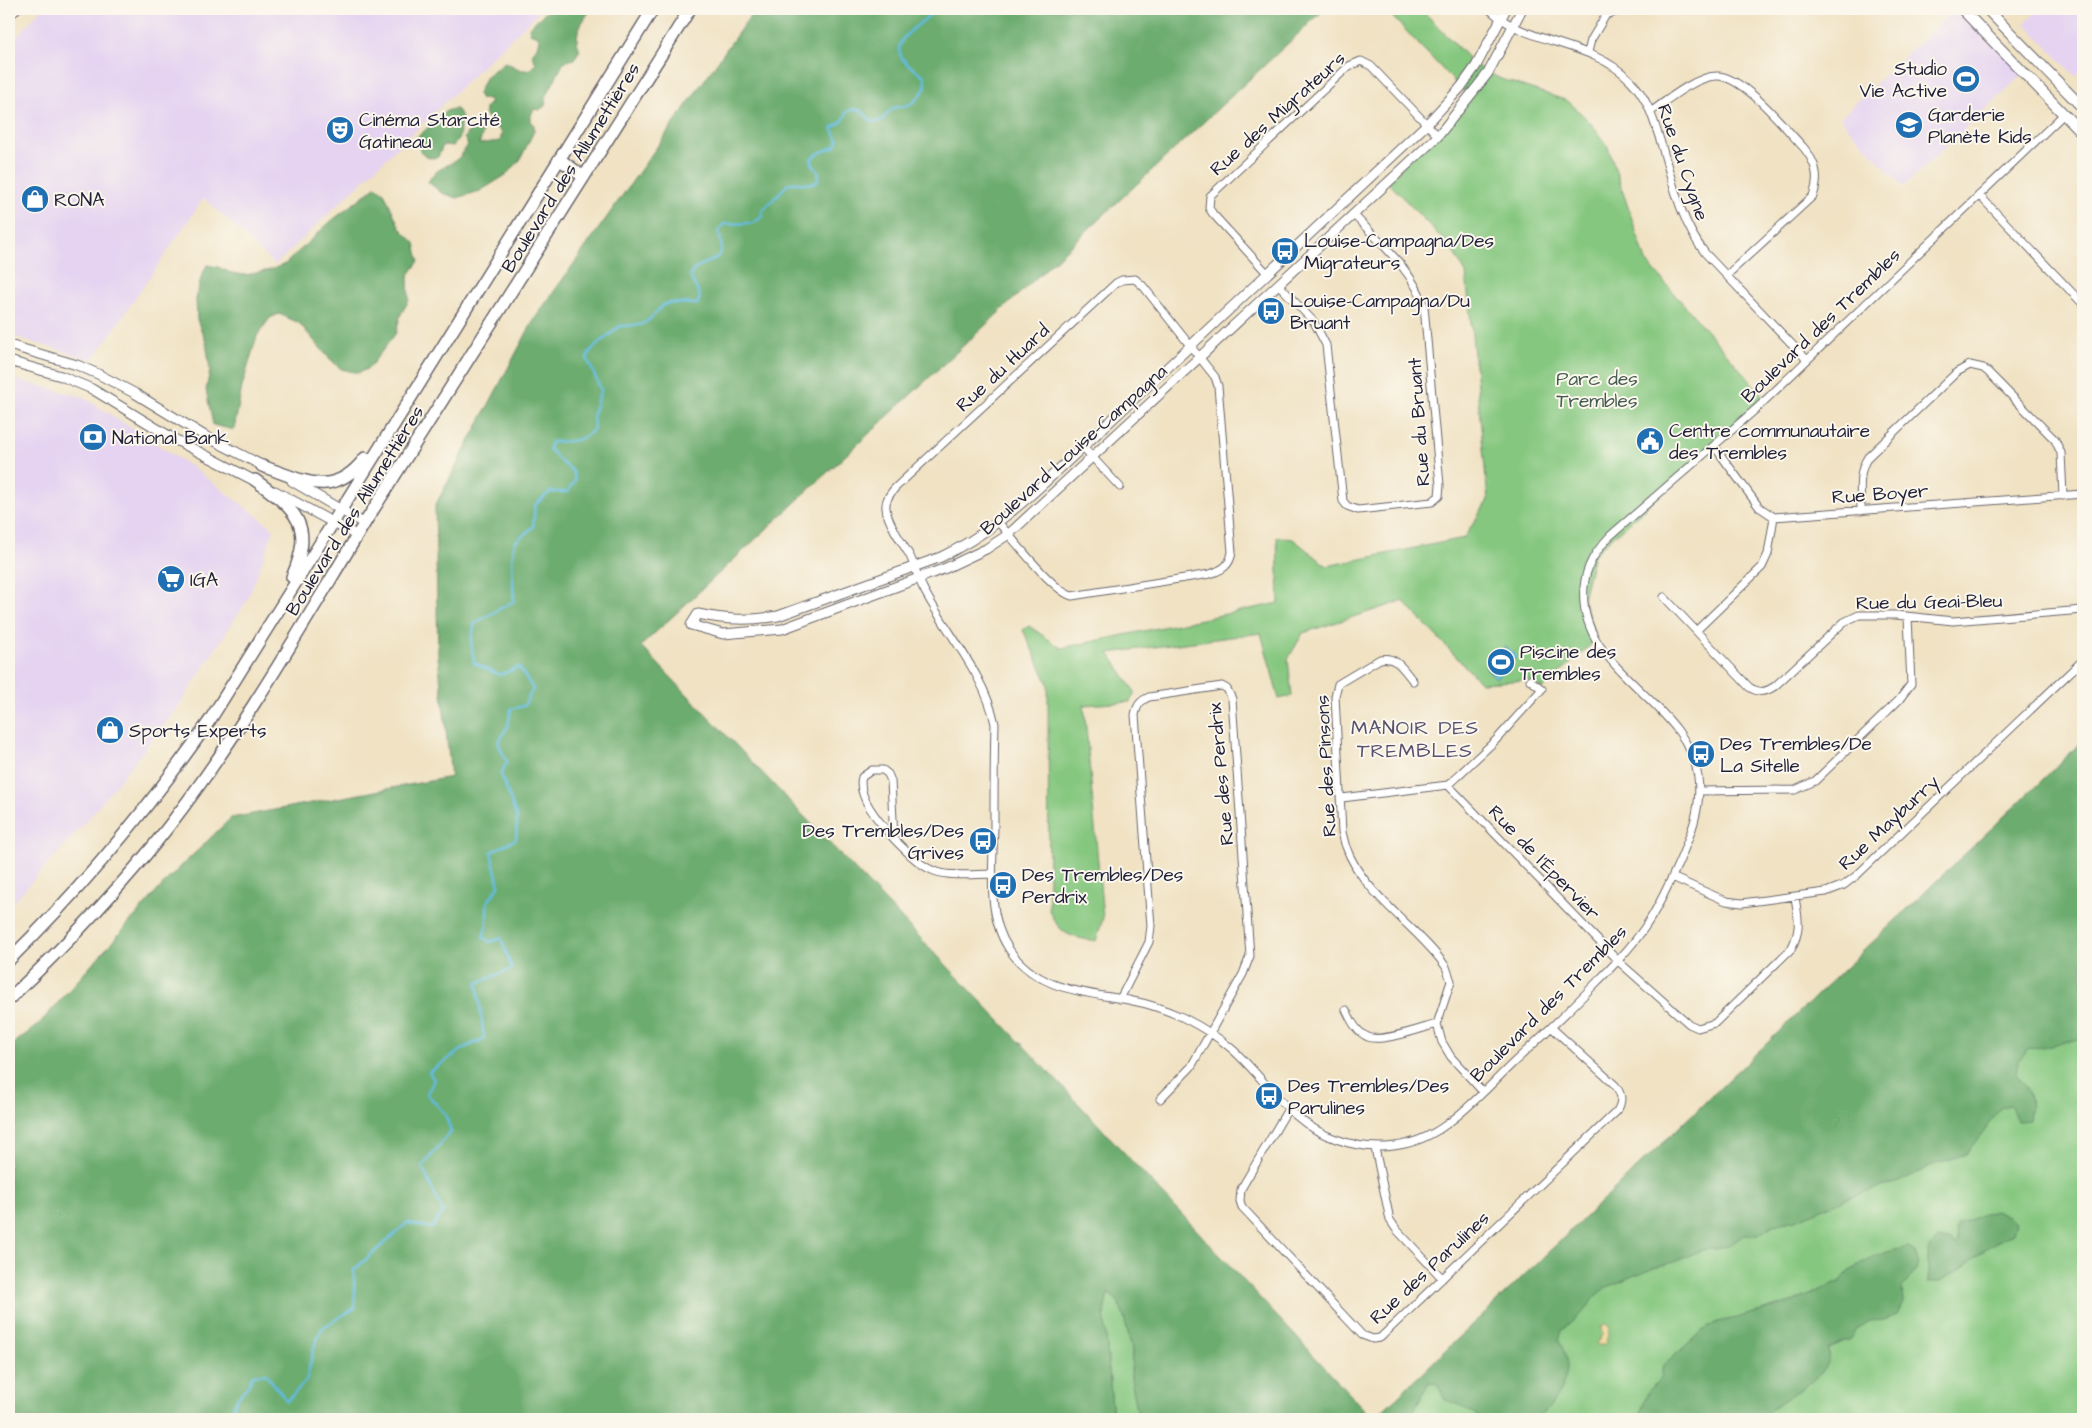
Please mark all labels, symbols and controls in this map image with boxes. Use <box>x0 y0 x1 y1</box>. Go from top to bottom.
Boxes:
street label: Rue des Migrateurs <box>1204 46 1353 183</box>
place label: Studio Vie Active <box>1859 56 1947 105</box>
street label: Boulevard des Allumettières <box>495 57 647 278</box>
sports icon: Studio Vie Active <box>1951 64 1981 94</box>
street label: Rue du Cygne <box>1649 101 1715 225</box>
place label: Garderie Planète Kids <box>1928 102 2032 151</box>
place label: Cinéma Starcité Gatineau <box>359 107 500 156</box>
school or university icon: Garderie Planète Kids <box>1894 110 1924 140</box>
theatre icon: Cinéma Starcité Gatineau <box>325 115 355 145</box>
shop icon: RONA <box>20 184 50 214</box>
place label: RONA <box>54 187 104 214</box>
place label: Louise-Campagna/Des Migrateurs <box>1304 228 1494 278</box>
bus stop icon: Louise-Campagna/Des Migrateurs <box>1270 236 1300 266</box>
street label: Boulevard des Trembles <box>1735 243 1907 410</box>
place label: Louise-Campagna/Du Bruant <box>1290 288 1470 337</box>
bus stop icon: Louise-Campagna/Du Bruant <box>1256 296 1286 326</box>
street label: Rue du Huard <box>950 317 1056 419</box>
street label: Rue du Bruant <box>1402 357 1437 487</box>
street label: Boulevard Louise-Campagna <box>974 358 1174 542</box>
park label: Parc des Trembles <box>1556 366 1638 415</box>
street label: Boulevard des Allumettières <box>279 400 431 621</box>
place label: Centre communautaire des Trembles <box>1669 418 1870 467</box>
bank icon: National Bank <box>78 422 108 452</box>
place label: National Bank <box>112 425 229 452</box>
public building icon: Centre communautaire des Trembles <box>1635 426 1665 456</box>
street label: Rue Boyer <box>1831 478 1930 512</box>
supermarket icon: IGA <box>156 564 186 594</box>
place label: IGA <box>190 567 218 594</box>
street label: Rue du Geai-Bleu <box>1856 588 2003 617</box>
place label: Piscine des Trembles <box>1520 639 1616 688</box>
sports icon: Piscine des Trembles <box>1486 647 1516 677</box>
street label: Rue des Pinsons <box>1309 694 1344 838</box>
street label: Rue des Perdrix <box>1202 701 1241 846</box>
district label: MANOIR DES TREMBLES <box>1351 714 1479 765</box>
shop icon: Sports Experts <box>95 715 125 745</box>
place label: Sports Experts <box>129 718 267 745</box>
place label: Des Trembles/De La Sitelle <box>1720 731 1872 780</box>
bus stop icon: Des Trembles/De La Sitelle <box>1686 739 1716 769</box>
street label: Rue Mayburry <box>1833 769 1946 878</box>
street label: Rue de l'Épervier <box>1482 799 1606 927</box>
place label: Des Trembles/Des Grives <box>803 818 964 867</box>
bus stop icon: Des Trembles/Des Grives <box>968 826 998 856</box>
place label: Des Trembles/Des Perdrix <box>1022 862 1183 911</box>
bus stop icon: Des Trembles/Des Perdrix <box>988 870 1018 900</box>
street label: Boulevard des Trembles <box>1464 919 1634 1089</box>
place label: Des Trembles/Des Parulines <box>1288 1073 1449 1122</box>
bus stop icon: Des Trembles/Des Parulines <box>1254 1081 1284 1111</box>
street label: Rue des Parulines <box>1364 1205 1496 1331</box>

